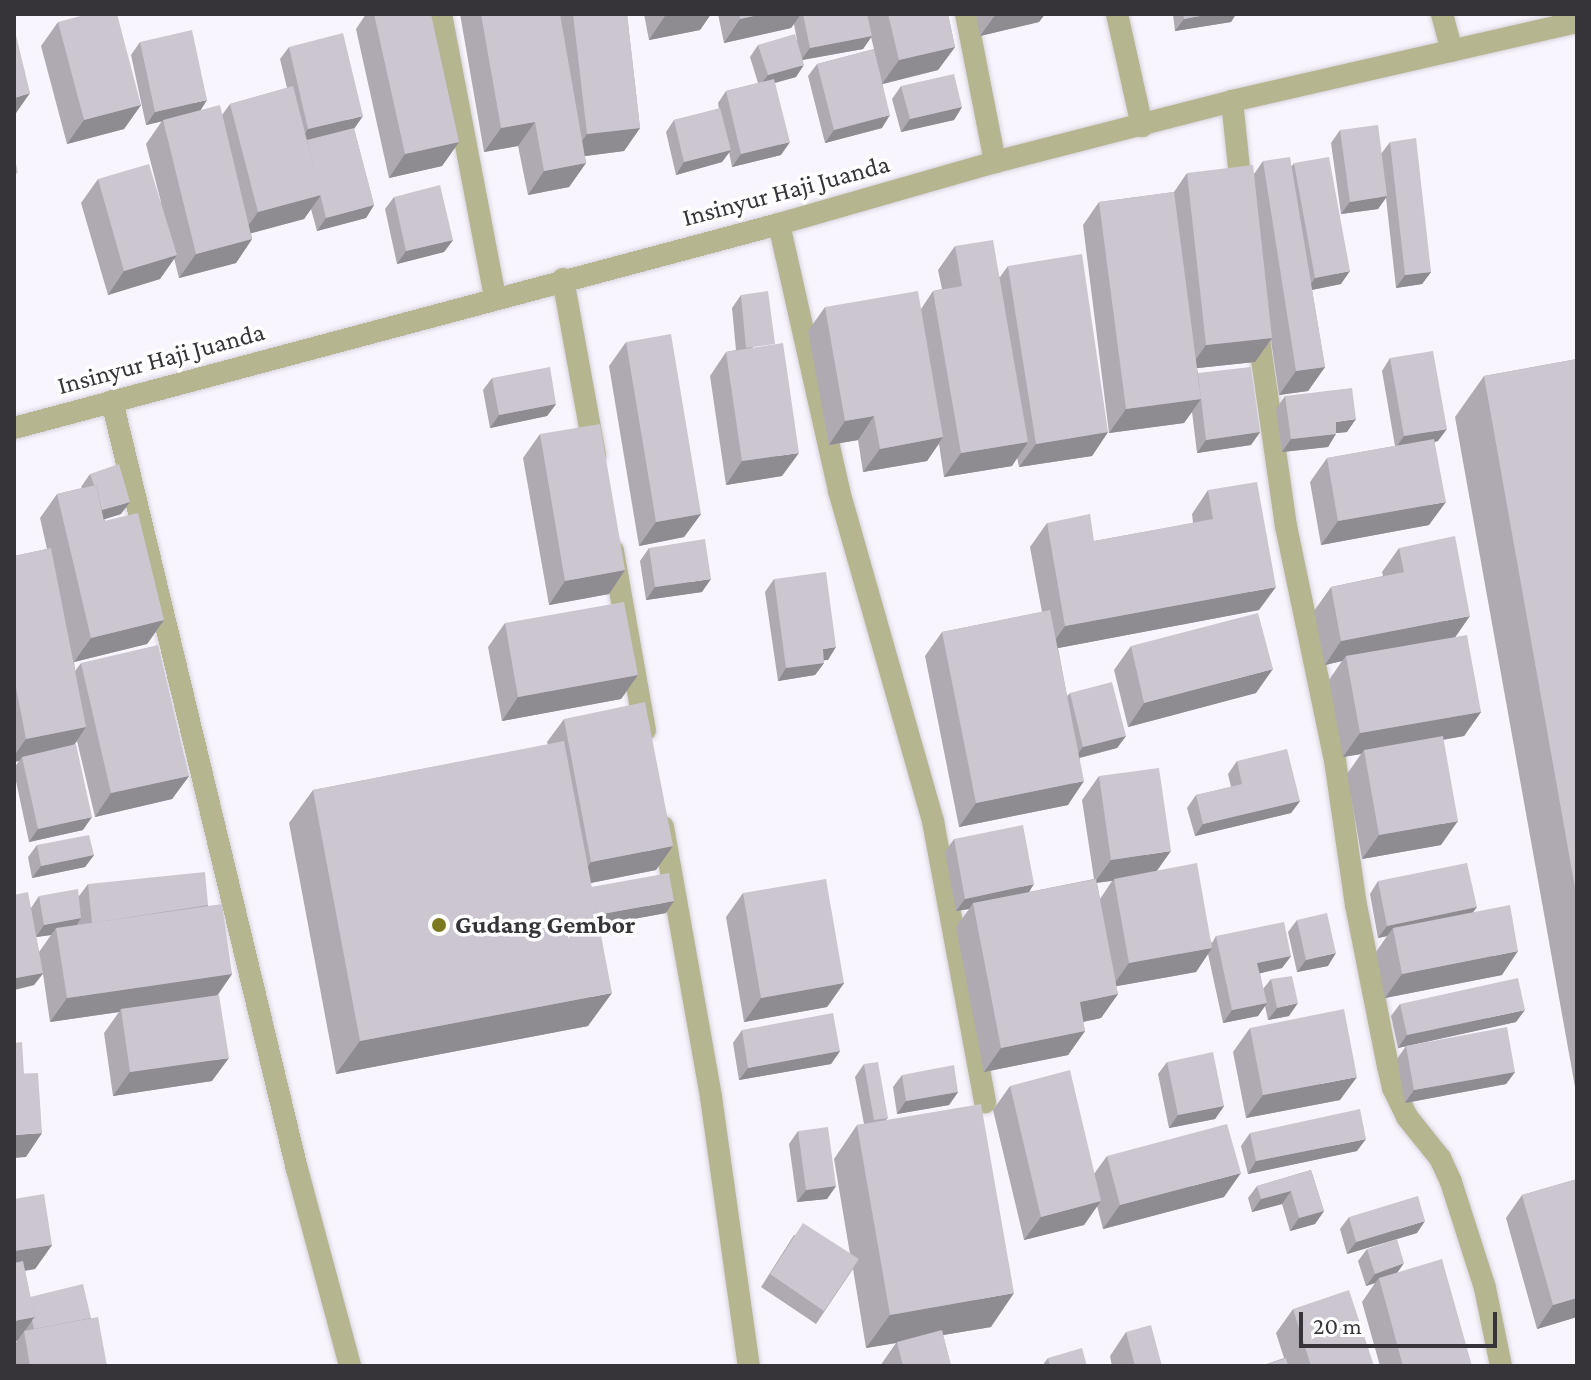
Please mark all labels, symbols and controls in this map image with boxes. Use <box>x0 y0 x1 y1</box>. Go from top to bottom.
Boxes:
street label: Insinyur Haji Juanda <box>679 148 893 234</box>
street label: Insinyur Haji Juanda <box>54 316 268 402</box>
place label: Gudang Gembor <box>455 909 635 941</box>
marker: Gudang Gembor <box>430 916 448 934</box>
scale bar <box>1303 1296 1501 1346</box>
text: 20 m <box>1313 1312 1362 1339</box>

